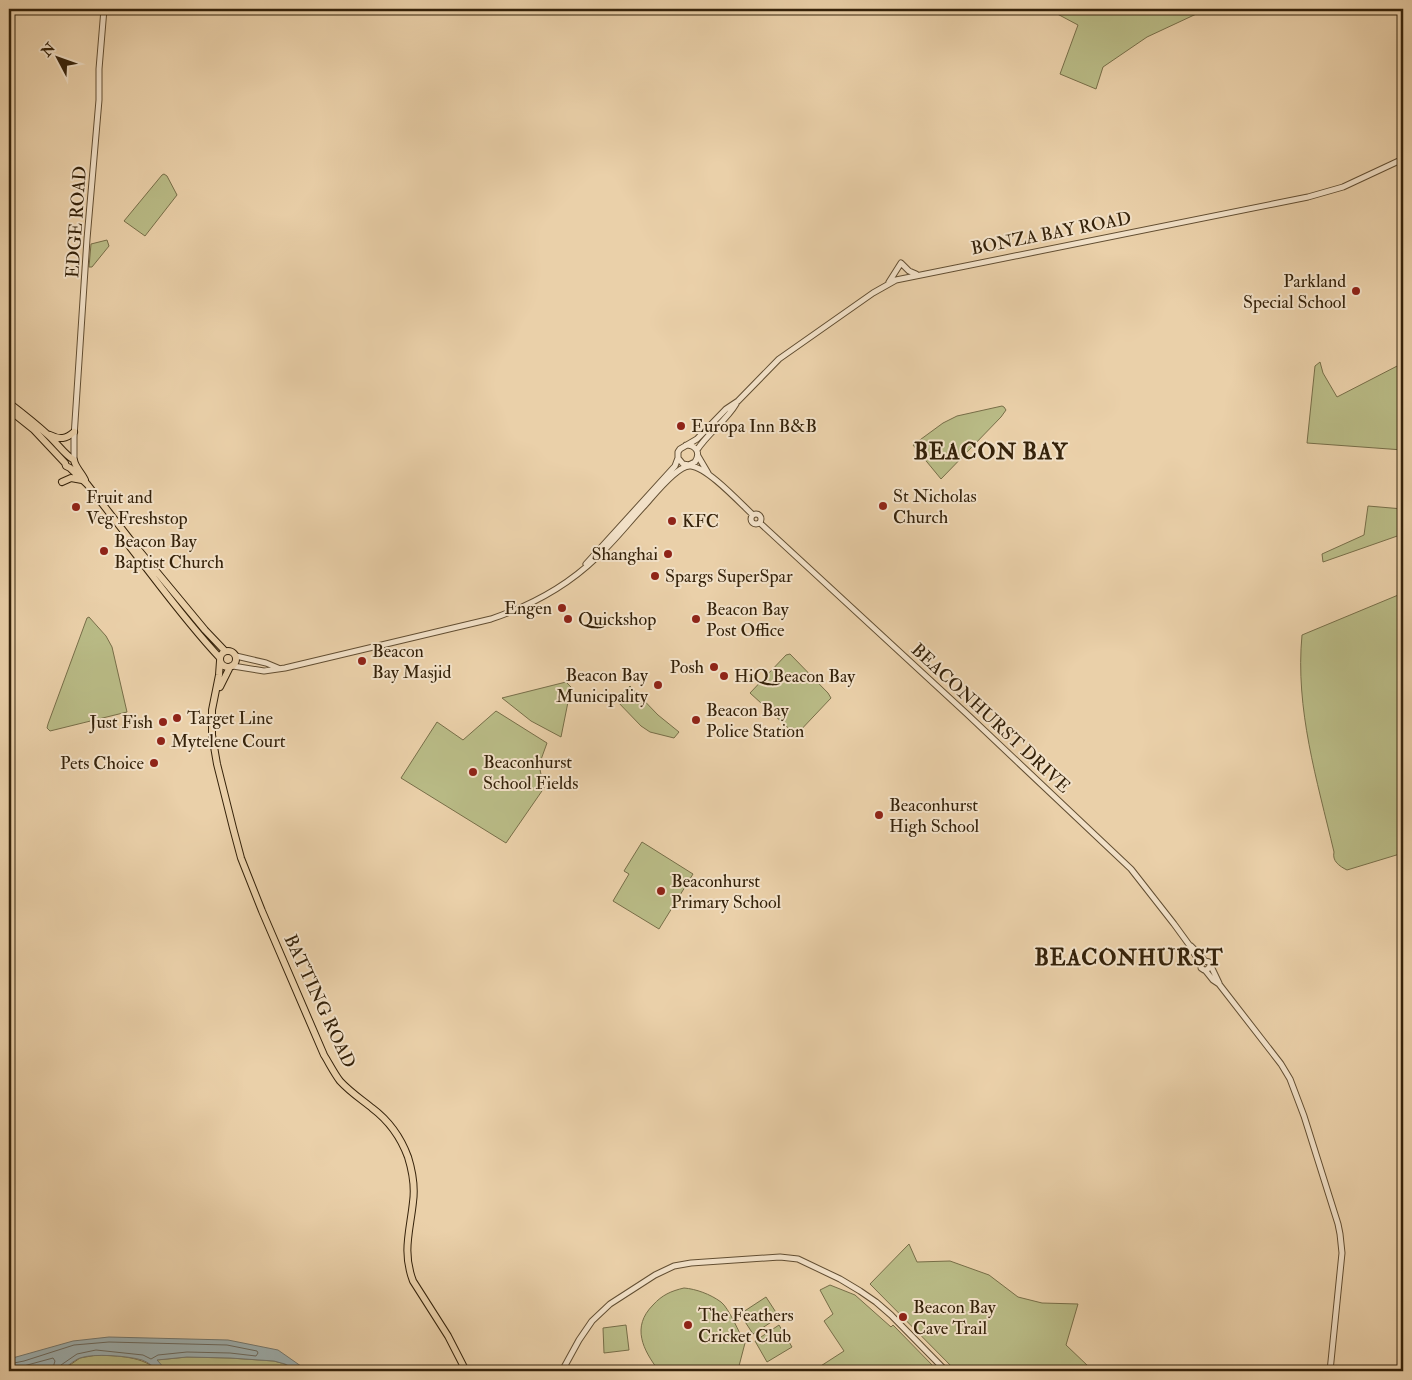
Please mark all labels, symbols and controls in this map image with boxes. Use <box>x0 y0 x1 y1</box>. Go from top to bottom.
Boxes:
north arrow <box>32 32 82 82</box>
text: N <box>37 39 59 61</box>
street label: EDGE ROAD <box>61 165 92 279</box>
street label: BONZA BAY ROAD <box>969 207 1133 260</box>
place label: Parkland Special School <box>1243 270 1346 314</box>
marker: Parkland Special School <box>1350 285 1362 297</box>
place label: Europa Inn B&B <box>691 415 817 438</box>
marker: Europa Inn B&B <box>675 420 687 432</box>
district label: BEACON BAY <box>914 438 1068 466</box>
place label: St Nicholas Church <box>893 485 977 529</box>
place label: Fruit and Veg Freshstop <box>86 486 188 530</box>
marker: St Nicholas Church <box>877 500 889 512</box>
marker: Fruit and Veg Freshstop <box>70 501 82 513</box>
place label: KFC <box>682 510 719 533</box>
marker: KFC <box>666 515 678 527</box>
place label: Beacon Bay Baptist Church <box>114 530 224 574</box>
place label: Shanghai <box>591 543 658 566</box>
marker: Beacon Bay Baptist Church <box>98 545 110 557</box>
marker: Shanghai <box>662 548 674 560</box>
place label: Spargs SuperSpar <box>665 565 793 588</box>
marker: Spargs SuperSpar <box>649 570 661 582</box>
place label: Engen <box>504 597 552 620</box>
place label: Beacon Bay Post Office <box>706 598 790 642</box>
marker: Engen <box>556 602 568 614</box>
place label: Quickshop <box>578 608 656 631</box>
marker: Quickshop <box>562 613 574 625</box>
marker: Beacon Bay Post Office <box>690 613 702 625</box>
street label: BEACONHURST DRIVE <box>906 638 1075 798</box>
place label: Beacon Bay Masjid <box>372 640 451 684</box>
marker: Beacon Bay Masjid <box>356 655 368 667</box>
place label: Posh <box>670 656 705 679</box>
marker: Posh <box>708 661 720 673</box>
place label: Beacon Bay Municipality <box>556 664 649 708</box>
place label: HiQ Beacon Bay <box>734 665 856 688</box>
marker: HiQ Beacon Bay <box>718 670 730 682</box>
marker: Beacon Bay Municipality <box>652 679 664 691</box>
place label: Beacon Bay Police Station <box>706 699 804 743</box>
place label: Target Line <box>187 707 274 730</box>
place label: Just Fish <box>88 711 154 734</box>
marker: Target Line <box>171 712 183 724</box>
marker: Beacon Bay Police Station <box>690 714 702 726</box>
marker: Just Fish <box>157 716 169 728</box>
place label: Mytelene Court <box>171 730 286 753</box>
marker: Mytelene Court <box>155 735 167 747</box>
place label: Beaconhurst School Fields <box>483 751 578 795</box>
place label: Pets Choice <box>60 752 144 775</box>
marker: Pets Choice <box>148 757 160 769</box>
marker: Beaconhurst School Fields <box>467 766 479 778</box>
place label: Beaconhurst High School <box>889 794 980 838</box>
marker: Beaconhurst High School <box>873 809 885 821</box>
place label: Beaconhurst Primary School <box>671 870 782 914</box>
marker: Beaconhurst Primary School <box>655 885 667 897</box>
street label: BATTING ROAD <box>279 931 361 1072</box>
district label: BEACONHURST <box>1035 944 1223 972</box>
place label: Beacon Bay Cave Trail <box>913 1296 997 1340</box>
place label: The Feathers Cricket Club <box>698 1304 794 1348</box>
marker: Beacon Bay Cave Trail <box>897 1311 909 1323</box>
marker: The Feathers Cricket Club <box>682 1319 694 1331</box>

